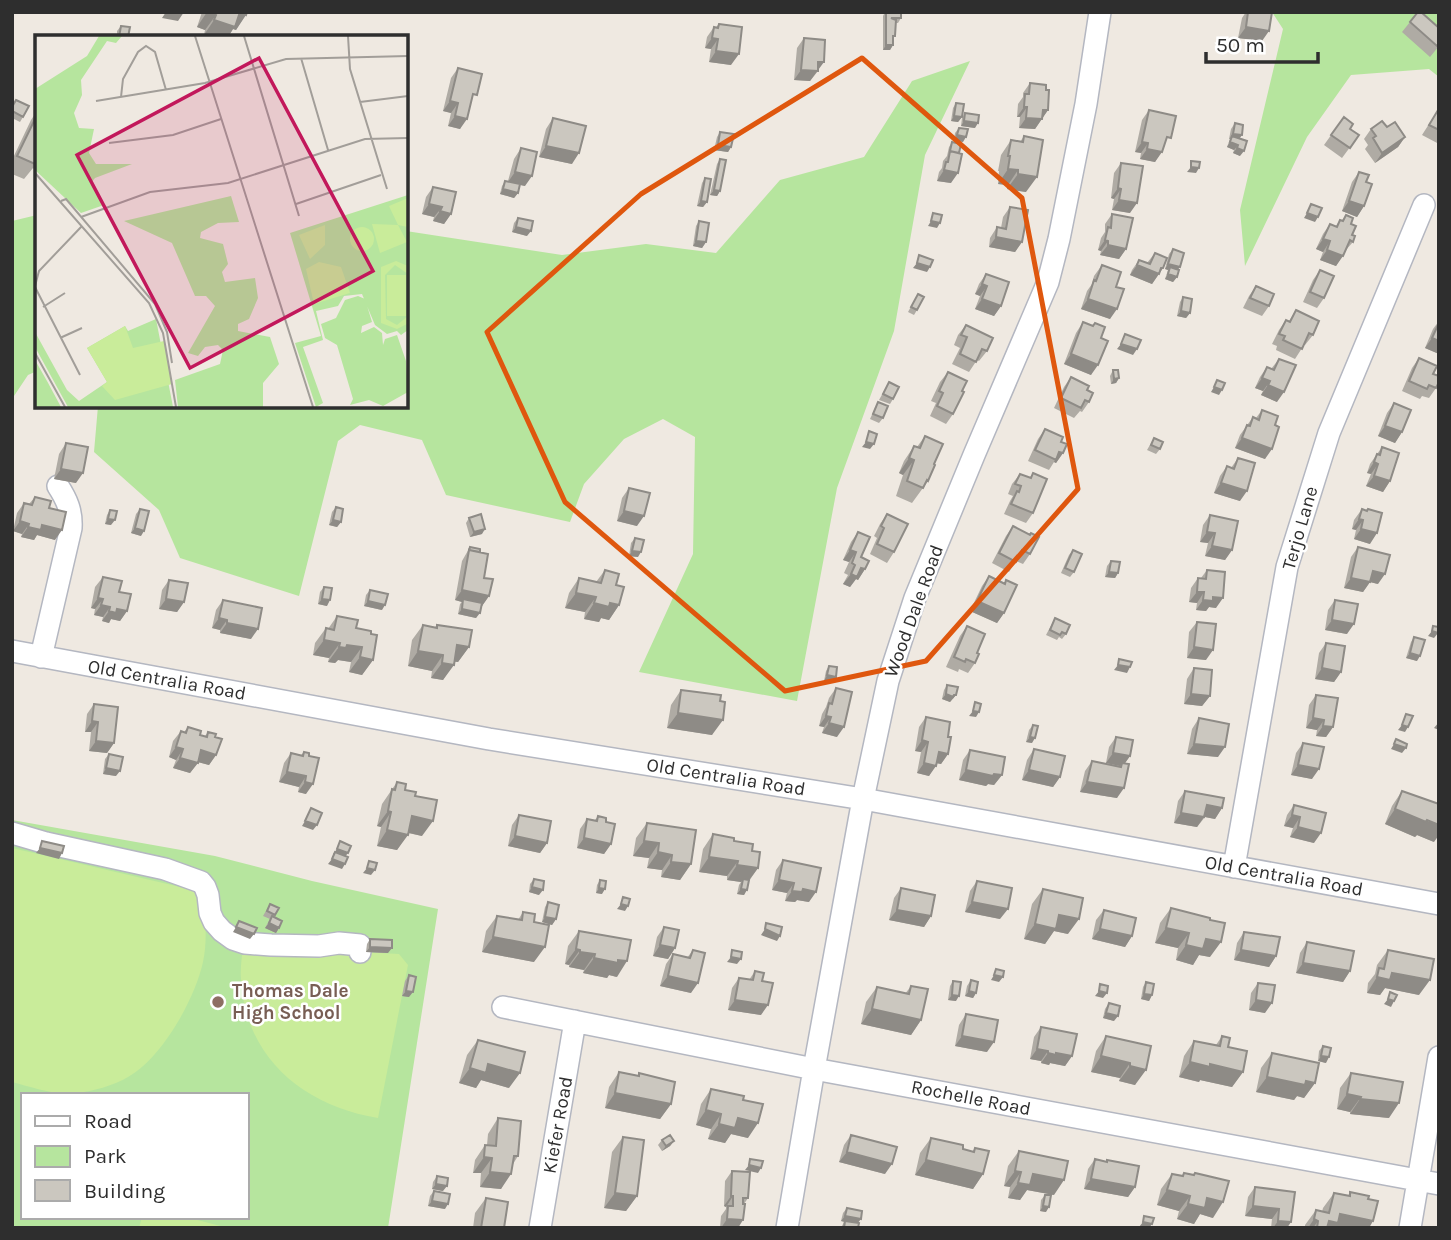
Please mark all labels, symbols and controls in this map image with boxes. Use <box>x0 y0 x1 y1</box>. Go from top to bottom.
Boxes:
scale bar <box>1206 21 1318 65</box>
text: 50 m <box>1216 33 1265 57</box>
inset map <box>35 35 408 408</box>
street label: Terjo Lane <box>1278 484 1322 572</box>
street label: Wood Dale Road <box>880 542 948 680</box>
street label: Old Centralia Road <box>86 655 248 705</box>
street label: Old Centralia Road <box>645 754 807 800</box>
street label: Old Centralia Road <box>1203 851 1365 901</box>
place label: Thomas Dale High School <box>232 980 349 1024</box>
marker: Thomas Dale High School <box>210 994 226 1010</box>
street label: Kiefer Road <box>539 1075 577 1175</box>
street label: Rochelle Road <box>909 1076 1033 1120</box>
legend <box>21 1093 248 1219</box>
text: Road <box>84 1109 132 1133</box>
text: Park <box>84 1144 127 1168</box>
text: Building <box>84 1179 165 1203</box>

